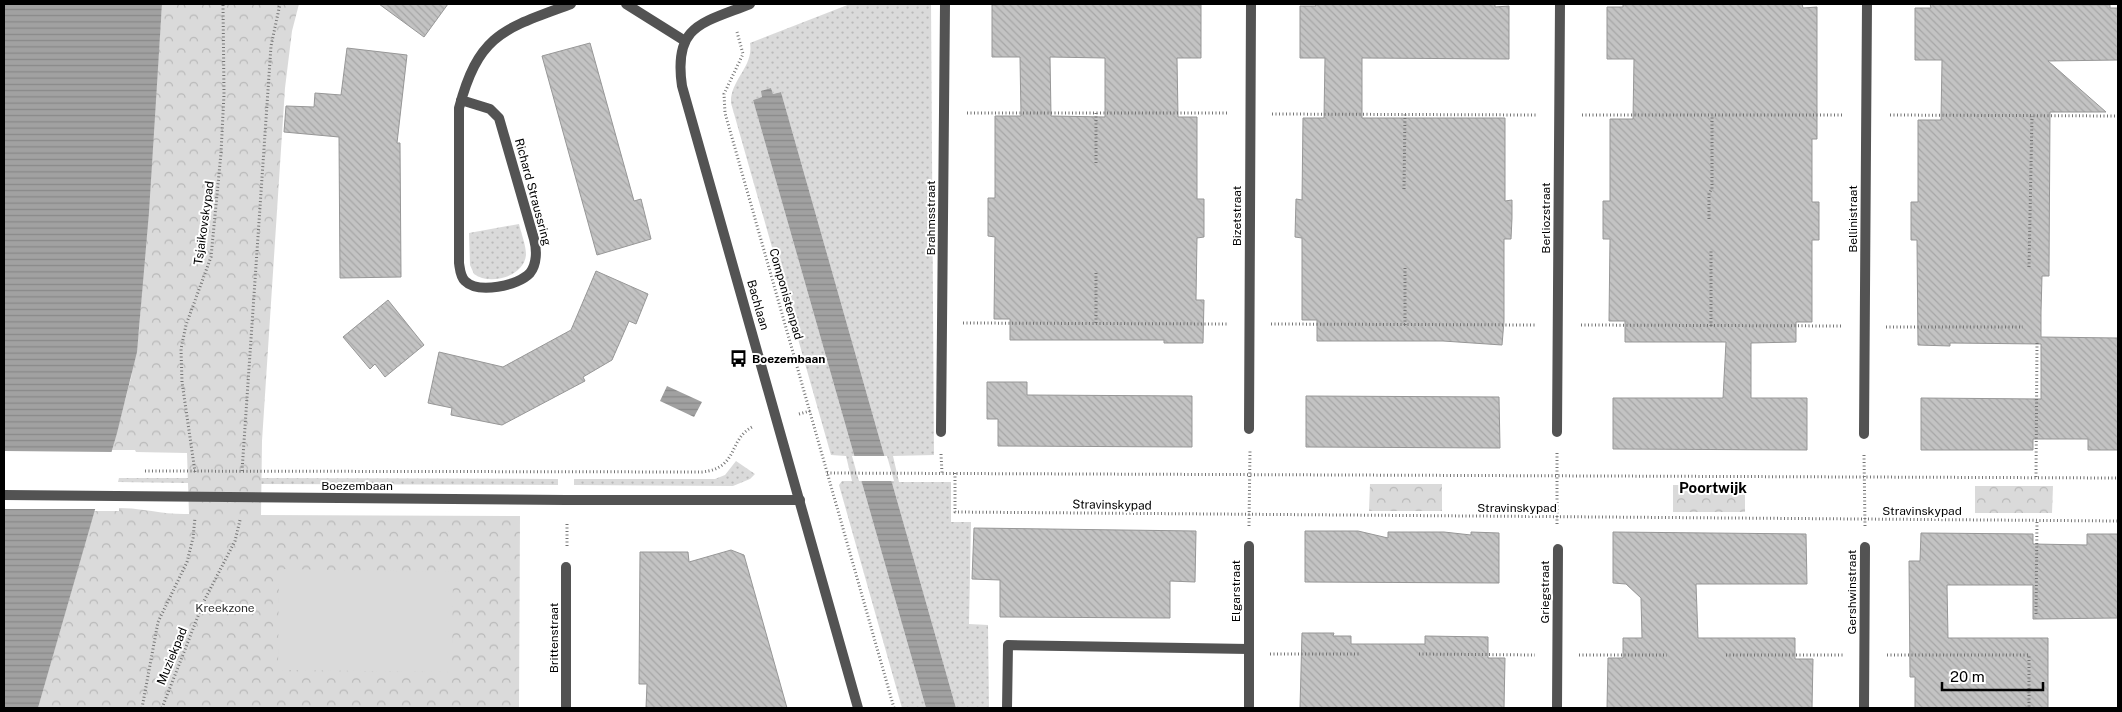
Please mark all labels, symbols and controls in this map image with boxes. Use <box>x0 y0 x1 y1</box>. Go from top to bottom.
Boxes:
street label: Richard Straussring <box>512 137 554 247</box>
street label: Tsjaikovskypad <box>191 180 217 266</box>
street label: Brahmsstraat <box>924 180 938 256</box>
street label: Berliozstraat <box>1539 182 1553 254</box>
street label: Bizetstraat <box>1230 185 1244 246</box>
street label: Bellinistraat <box>1846 185 1860 253</box>
street label: Componistenpad <box>766 247 806 341</box>
street label: Bachlaan <box>744 278 772 332</box>
bus stop icon: Boezembaan <box>728 349 748 369</box>
place label: Boezembaan <box>752 352 825 366</box>
street label: Boezembaan <box>321 479 393 493</box>
district label: Poortwijk <box>1679 479 1747 496</box>
street label: Stravinskypad <box>1072 497 1152 513</box>
street label: Stravinskypad <box>1477 501 1557 515</box>
street label: Stravinskypad <box>1882 504 1962 518</box>
street label: Gershwinstraat <box>1845 549 1859 635</box>
street label: Elgarstraat <box>1229 559 1243 622</box>
street label: Griegstraat <box>1538 560 1552 624</box>
park label: Kreekzone <box>195 601 255 615</box>
street label: Brittenstraat <box>547 602 561 673</box>
street label: Muziekpad <box>154 625 190 687</box>
scale bar <box>1942 660 2043 692</box>
text: 20 m <box>1950 668 1985 685</box>

